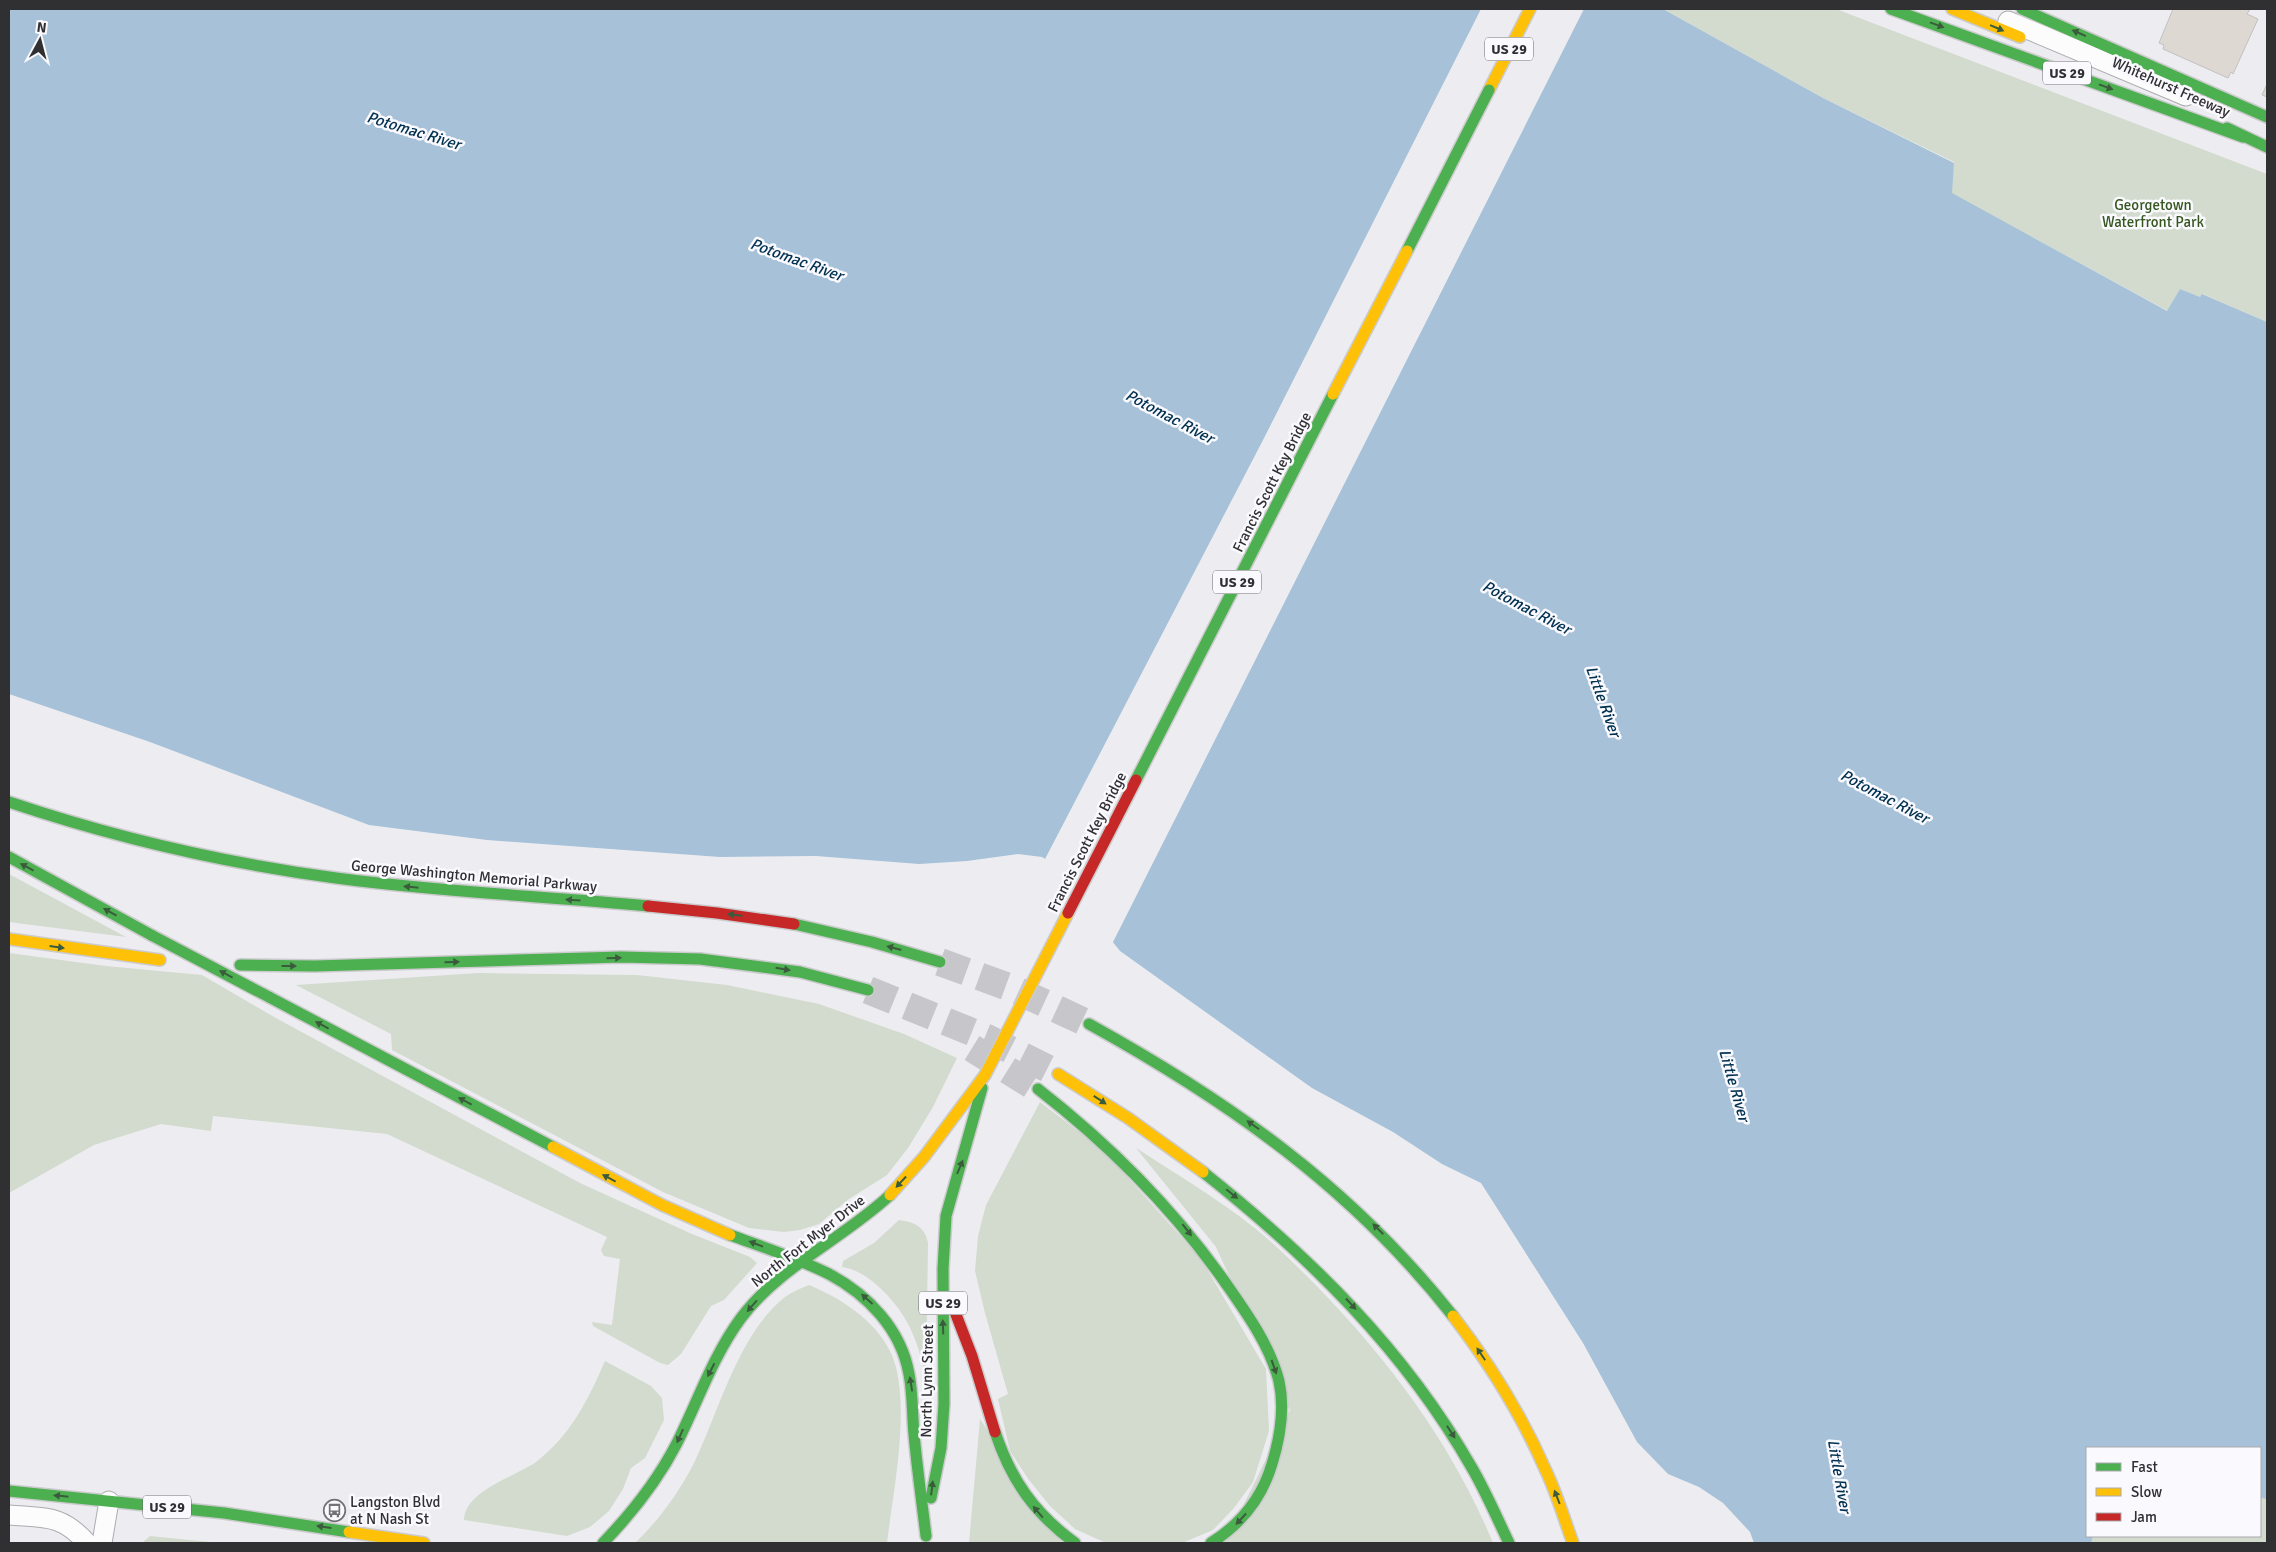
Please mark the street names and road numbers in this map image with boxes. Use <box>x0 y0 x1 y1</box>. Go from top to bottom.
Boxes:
road number: US 29 <box>1485 38 1533 61</box>
street label: Whitehurst Freeway <box>2109 53 2233 121</box>
road number: US 29 <box>2043 62 2091 84</box>
street label: Francis Scott Key Bridge <box>1229 409 1315 555</box>
road number: US 29 <box>1213 570 1261 594</box>
street label: Francis Scott Key Bridge <box>1044 769 1130 915</box>
street label: George Washington Memorial Parkway <box>350 856 598 896</box>
street label: North Fort Myer Drive <box>748 1191 868 1291</box>
road number: US 29 <box>919 1292 967 1315</box>
street label: North Lynn Street <box>917 1324 937 1438</box>
road number: US 29 <box>143 1495 191 1518</box>

